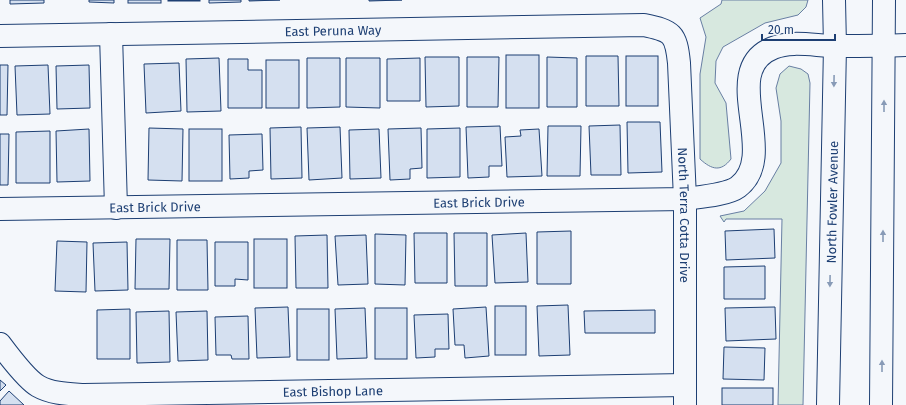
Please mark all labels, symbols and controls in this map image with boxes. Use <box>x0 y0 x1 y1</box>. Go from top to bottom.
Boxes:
scale bar <box>762 16 835 42</box>
street label: East Peruna Way <box>284 22 382 39</box>
text: 20 m <box>768 23 794 37</box>
one-way arrow <box>831 75 837 88</box>
one-way arrow <box>881 99 887 112</box>
street label: North Fowler Avenue <box>823 141 841 264</box>
street label: North Terra Cotta Drive <box>675 147 693 283</box>
street label: East Brick Drive <box>433 194 525 210</box>
street label: East Brick Drive <box>109 199 201 215</box>
one-way arrow <box>880 229 886 242</box>
one-way arrow <box>827 275 833 288</box>
one-way arrow <box>879 359 885 372</box>
street label: East Bishop Lane <box>283 383 383 399</box>

